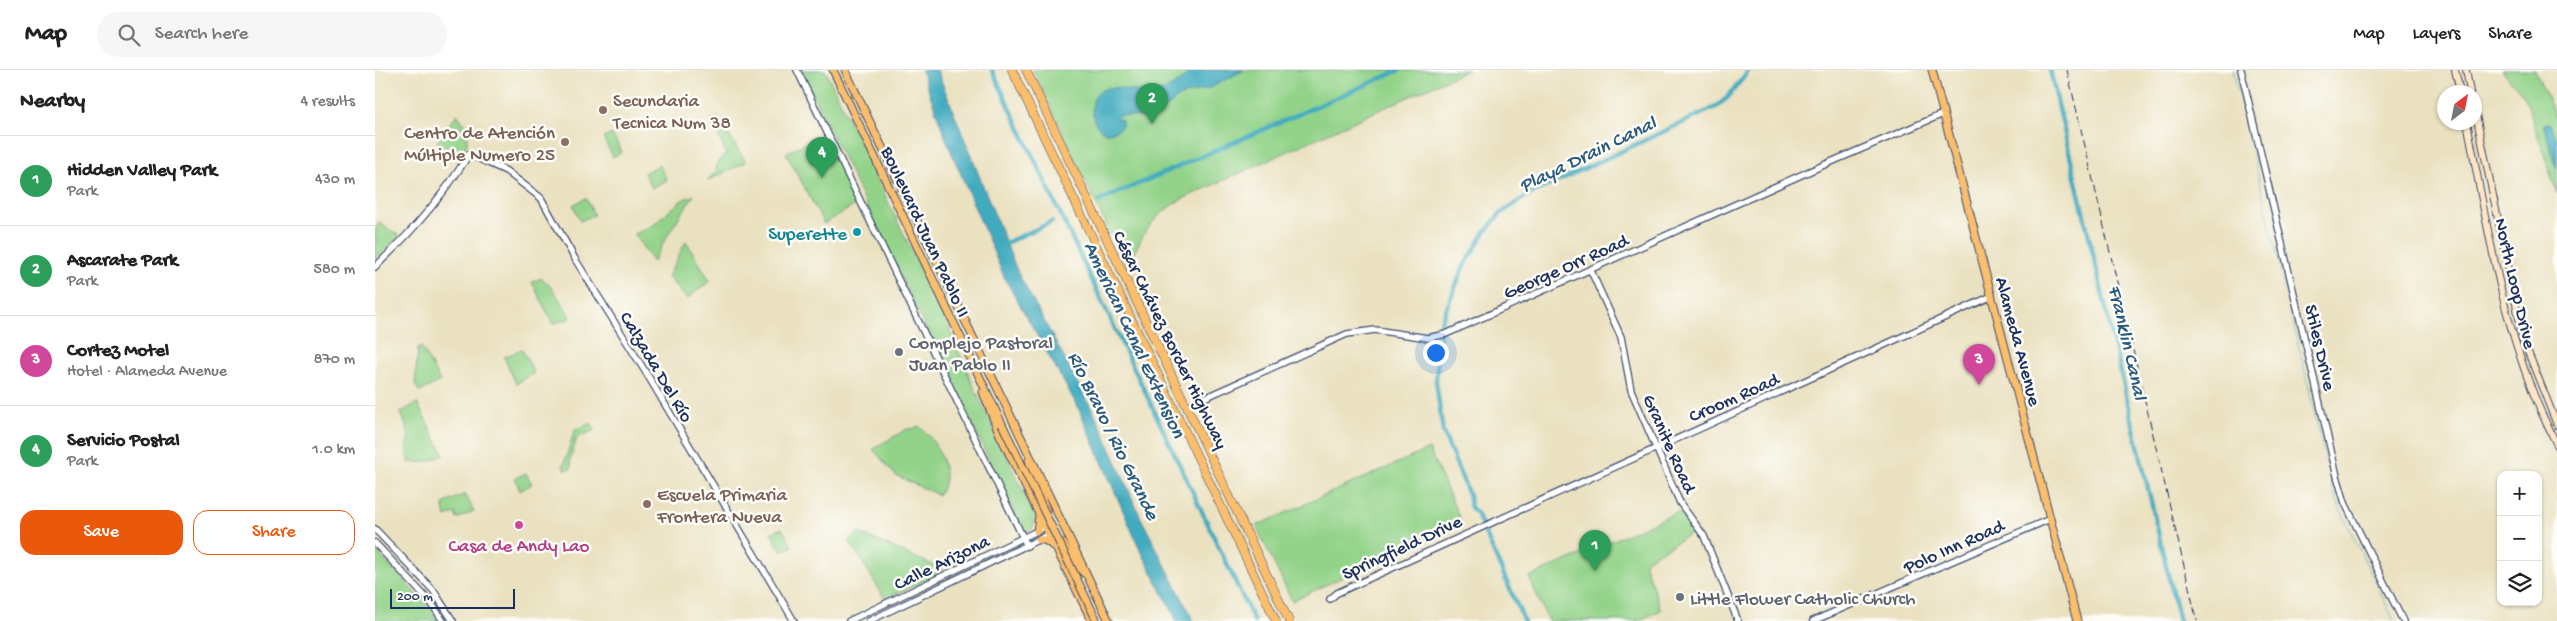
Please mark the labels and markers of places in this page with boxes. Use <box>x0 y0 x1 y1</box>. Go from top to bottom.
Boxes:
pin: 2 <box>1136 83 1168 124</box>
place label: Secundaria Tecnica Num 38 <box>612 91 731 136</box>
marker: Secundaria Tecnica Num 38 <box>597 104 609 116</box>
place label: Centro de Atención Múltiple Numero 25 <box>404 123 555 168</box>
marker: Centro de Atención Múltiple Numero 25 <box>559 136 571 148</box>
pin: 4 <box>806 137 838 178</box>
place label: Superette <box>768 224 847 247</box>
marker: Superette <box>851 226 863 238</box>
place label: Complejo Pastoral Juan Pablo II <box>909 333 1053 378</box>
pin: 3 <box>1963 344 1995 385</box>
marker: Complejo Pastoral Juan Pablo II <box>893 346 905 358</box>
place label: Escuela Primaria Frontera Nueva <box>656 485 788 530</box>
marker: Escuela Primaria Frontera Nueva <box>641 498 653 510</box>
marker: Casa de Andy Lao <box>513 519 525 531</box>
pin: 1 <box>1579 530 1611 571</box>
place label: Casa de Andy Lao <box>449 536 590 559</box>
place label: Little Flower Catholic Church <box>1690 589 1915 612</box>
marker: Little Flower Catholic Church <box>1674 591 1686 603</box>

